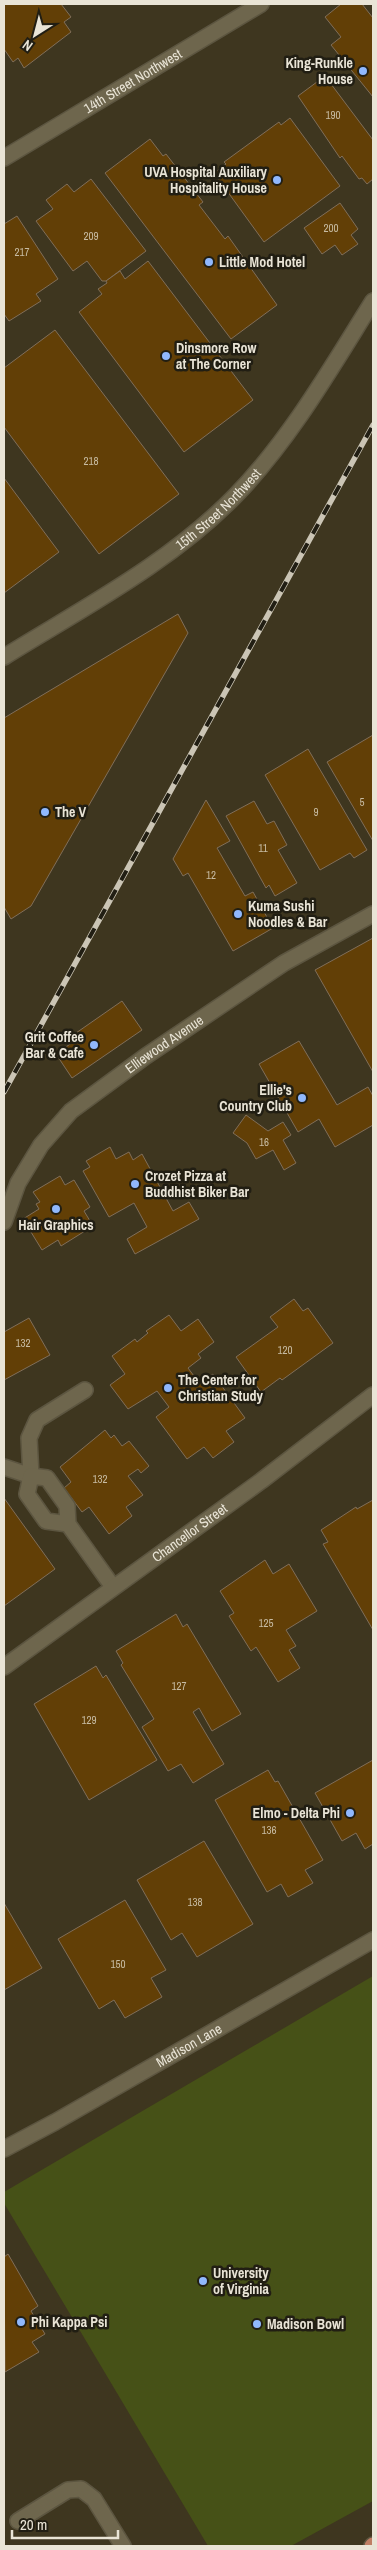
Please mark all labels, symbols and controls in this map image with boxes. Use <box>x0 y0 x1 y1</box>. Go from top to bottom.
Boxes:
north arrow <box>10 10 60 60</box>
text: N <box>19 36 36 55</box>
street label: 14th Street Northwest <box>80 45 185 117</box>
place label: King-Runkle House <box>285 54 353 88</box>
marker: King-Runkle House <box>357 65 369 77</box>
house number: 190 <box>325 108 341 122</box>
place label: UVA Hospital Auxiliary Hospitality House <box>144 163 268 197</box>
marker: UVA Hospital Auxiliary Hospitality House <box>271 174 283 186</box>
house number: 200 <box>323 221 339 235</box>
house number: 209 <box>83 229 99 243</box>
house number: 217 <box>14 245 30 259</box>
place label: Little Mod Hotel <box>219 253 305 271</box>
marker: Little Mod Hotel <box>203 256 215 268</box>
place label: Dinsmore Row at The Corner <box>176 339 256 373</box>
marker: Dinsmore Row at The Corner <box>160 350 172 362</box>
house number: 218 <box>83 454 99 468</box>
street label: 15th Street Northwest <box>172 465 265 554</box>
house number: 5 <box>359 795 365 809</box>
place label: The V <box>55 803 87 821</box>
house number: 9 <box>313 805 319 819</box>
marker: The V <box>39 806 51 818</box>
house number: 11 <box>258 841 268 855</box>
house number: 12 <box>206 868 216 882</box>
place label: Kuma Sushi Noodles & Bar <box>248 897 328 931</box>
marker: Kuma Sushi Noodles & Bar <box>232 908 244 920</box>
street label: Elliewood Avenue <box>121 1011 207 1077</box>
place label: Grit Coffee Bar & Cafe <box>25 1028 84 1062</box>
marker: Grit Coffee Bar & Cafe <box>88 1039 100 1051</box>
place label: Ellie's Country Club <box>219 1081 292 1115</box>
marker: Ellie's Country Club <box>296 1092 308 1104</box>
house number: 16 <box>259 1135 269 1149</box>
place label: Crozet Pizza at Buddhist Biker Bar <box>145 1167 250 1201</box>
marker: Crozet Pizza at Buddhist Biker Bar <box>129 1178 141 1190</box>
marker: Hair Graphics <box>50 1203 62 1215</box>
place label: Hair Graphics <box>18 1216 94 1234</box>
house number: 132 <box>15 1336 31 1350</box>
house number: 120 <box>277 1343 293 1357</box>
place label: The Center for Christian Study <box>178 1371 263 1405</box>
marker: The Center for Christian Study <box>162 1382 174 1394</box>
house number: 132 <box>92 1472 108 1486</box>
street label: Chancellor Street <box>148 1499 231 1566</box>
house number: 125 <box>258 1616 274 1630</box>
house number: 127 <box>171 1679 187 1693</box>
house number: 129 <box>81 1713 97 1727</box>
place label: Elmo - Delta Phi <box>253 1804 340 1822</box>
marker: Elmo - Delta Phi <box>344 1807 356 1819</box>
house number: 136 <box>261 1823 277 1837</box>
house number: 138 <box>187 1895 203 1909</box>
house number: 150 <box>110 1957 126 1971</box>
street label: Madison Lane <box>153 2019 225 2071</box>
place label: University of Virginia <box>213 2264 270 2298</box>
marker: University of Virginia <box>197 2275 209 2287</box>
place label: Phi Kappa Psi <box>31 2313 108 2331</box>
place label: Madison Bowl <box>267 2315 344 2333</box>
marker: Phi Kappa Psi <box>15 2316 27 2328</box>
marker: Madison Bowl <box>251 2318 263 2330</box>
scale bar <box>12 2508 119 2540</box>
text: 20 m <box>20 2514 47 2535</box>

